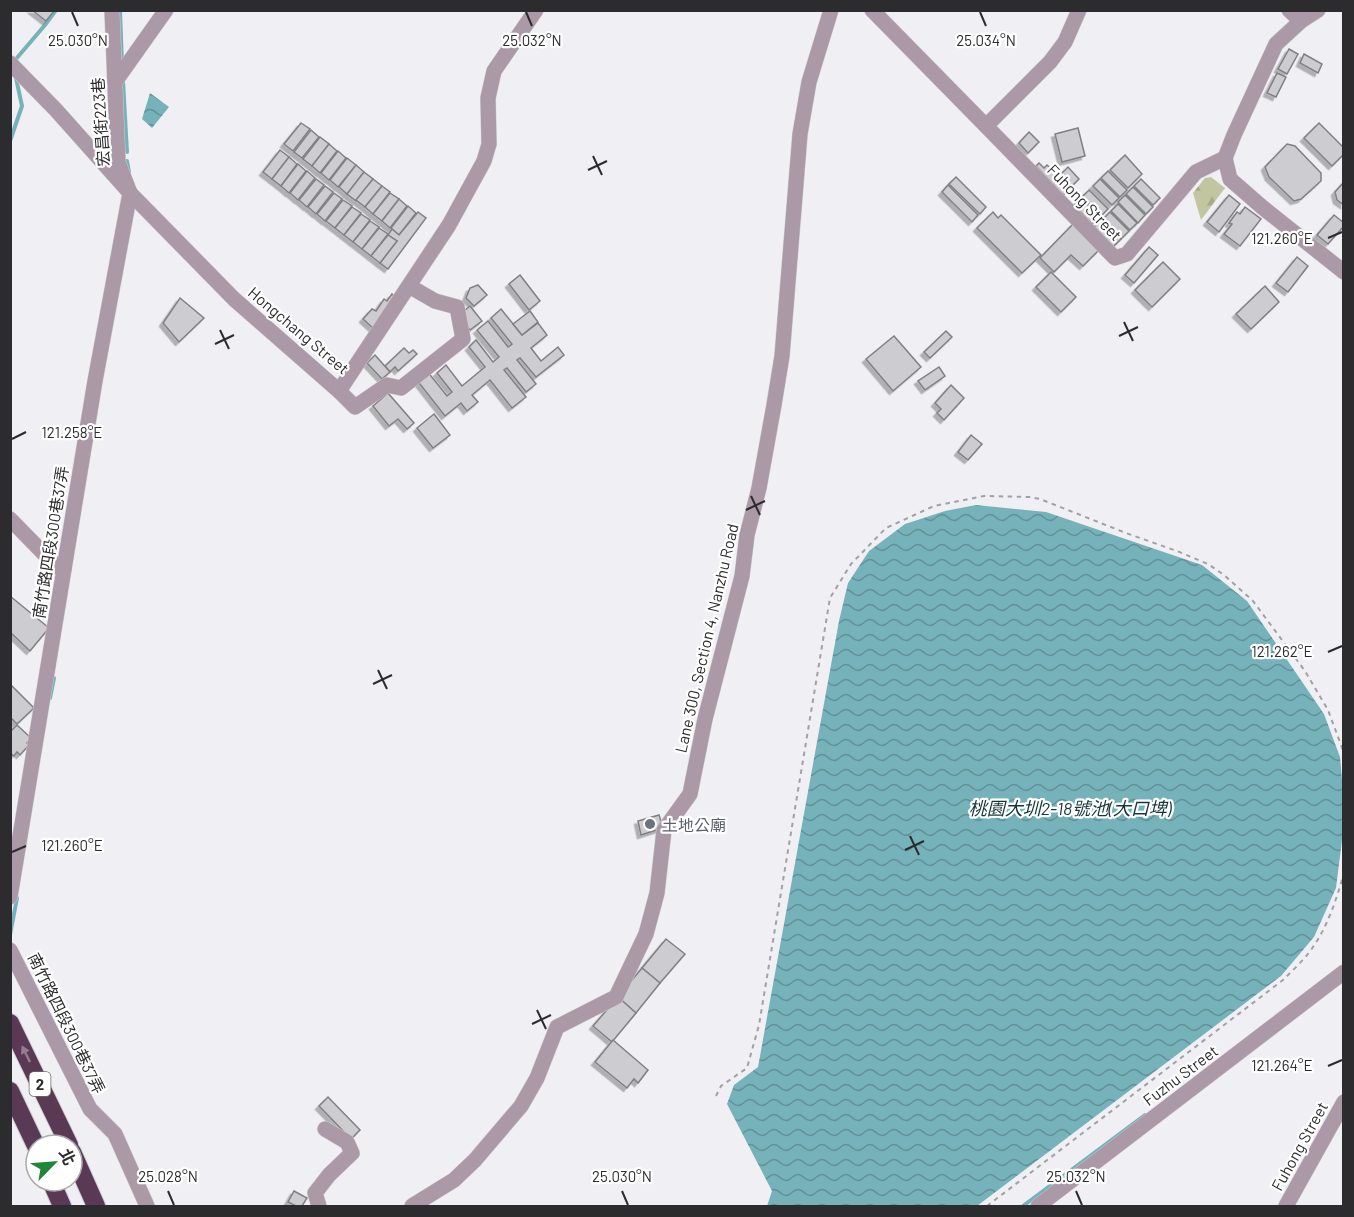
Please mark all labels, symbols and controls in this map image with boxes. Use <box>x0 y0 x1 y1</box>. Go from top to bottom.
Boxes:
text: 25.030°N <box>48 31 108 49</box>
text: 25.032°N <box>502 31 562 49</box>
text: 25.034°N <box>956 31 1016 49</box>
street label: 宏昌街223巷 <box>87 77 113 167</box>
street label: Fuhong Street <box>1044 160 1126 244</box>
text: 121.260°E <box>1251 229 1313 247</box>
street label: Hongchang Street <box>245 282 353 378</box>
text: 121.258°E <box>42 423 102 441</box>
street label: 南竹路四段300巷37弄 <box>29 464 71 620</box>
street label: Lane 300, Section 4, Nanzhu Road <box>670 522 742 754</box>
text: 121.262°E <box>1251 642 1313 660</box>
water label: 桃園大圳2-18號池(大口埤) <box>969 797 1173 819</box>
place label: 土地公廟 <box>662 815 726 834</box>
marker: 土地公廟 <box>643 817 657 831</box>
text: 121.260°E <box>41 836 103 854</box>
street label: 南竹路四段300巷37弄 <box>25 950 109 1096</box>
street label: Fuzhu Street <box>1139 1041 1221 1109</box>
one-way arrow <box>21 1046 30 1063</box>
text: 121.264°E <box>1251 1056 1313 1074</box>
road number: 2 <box>30 1072 51 1096</box>
street label: Fuhong Street <box>1267 1098 1331 1194</box>
north arrow <box>24 1133 84 1193</box>
text: 北 <box>56 1145 80 1168</box>
text: 25.028°N <box>138 1167 198 1185</box>
text: 25.030°N <box>592 1167 652 1185</box>
text: 25.032°N <box>1046 1167 1106 1185</box>

